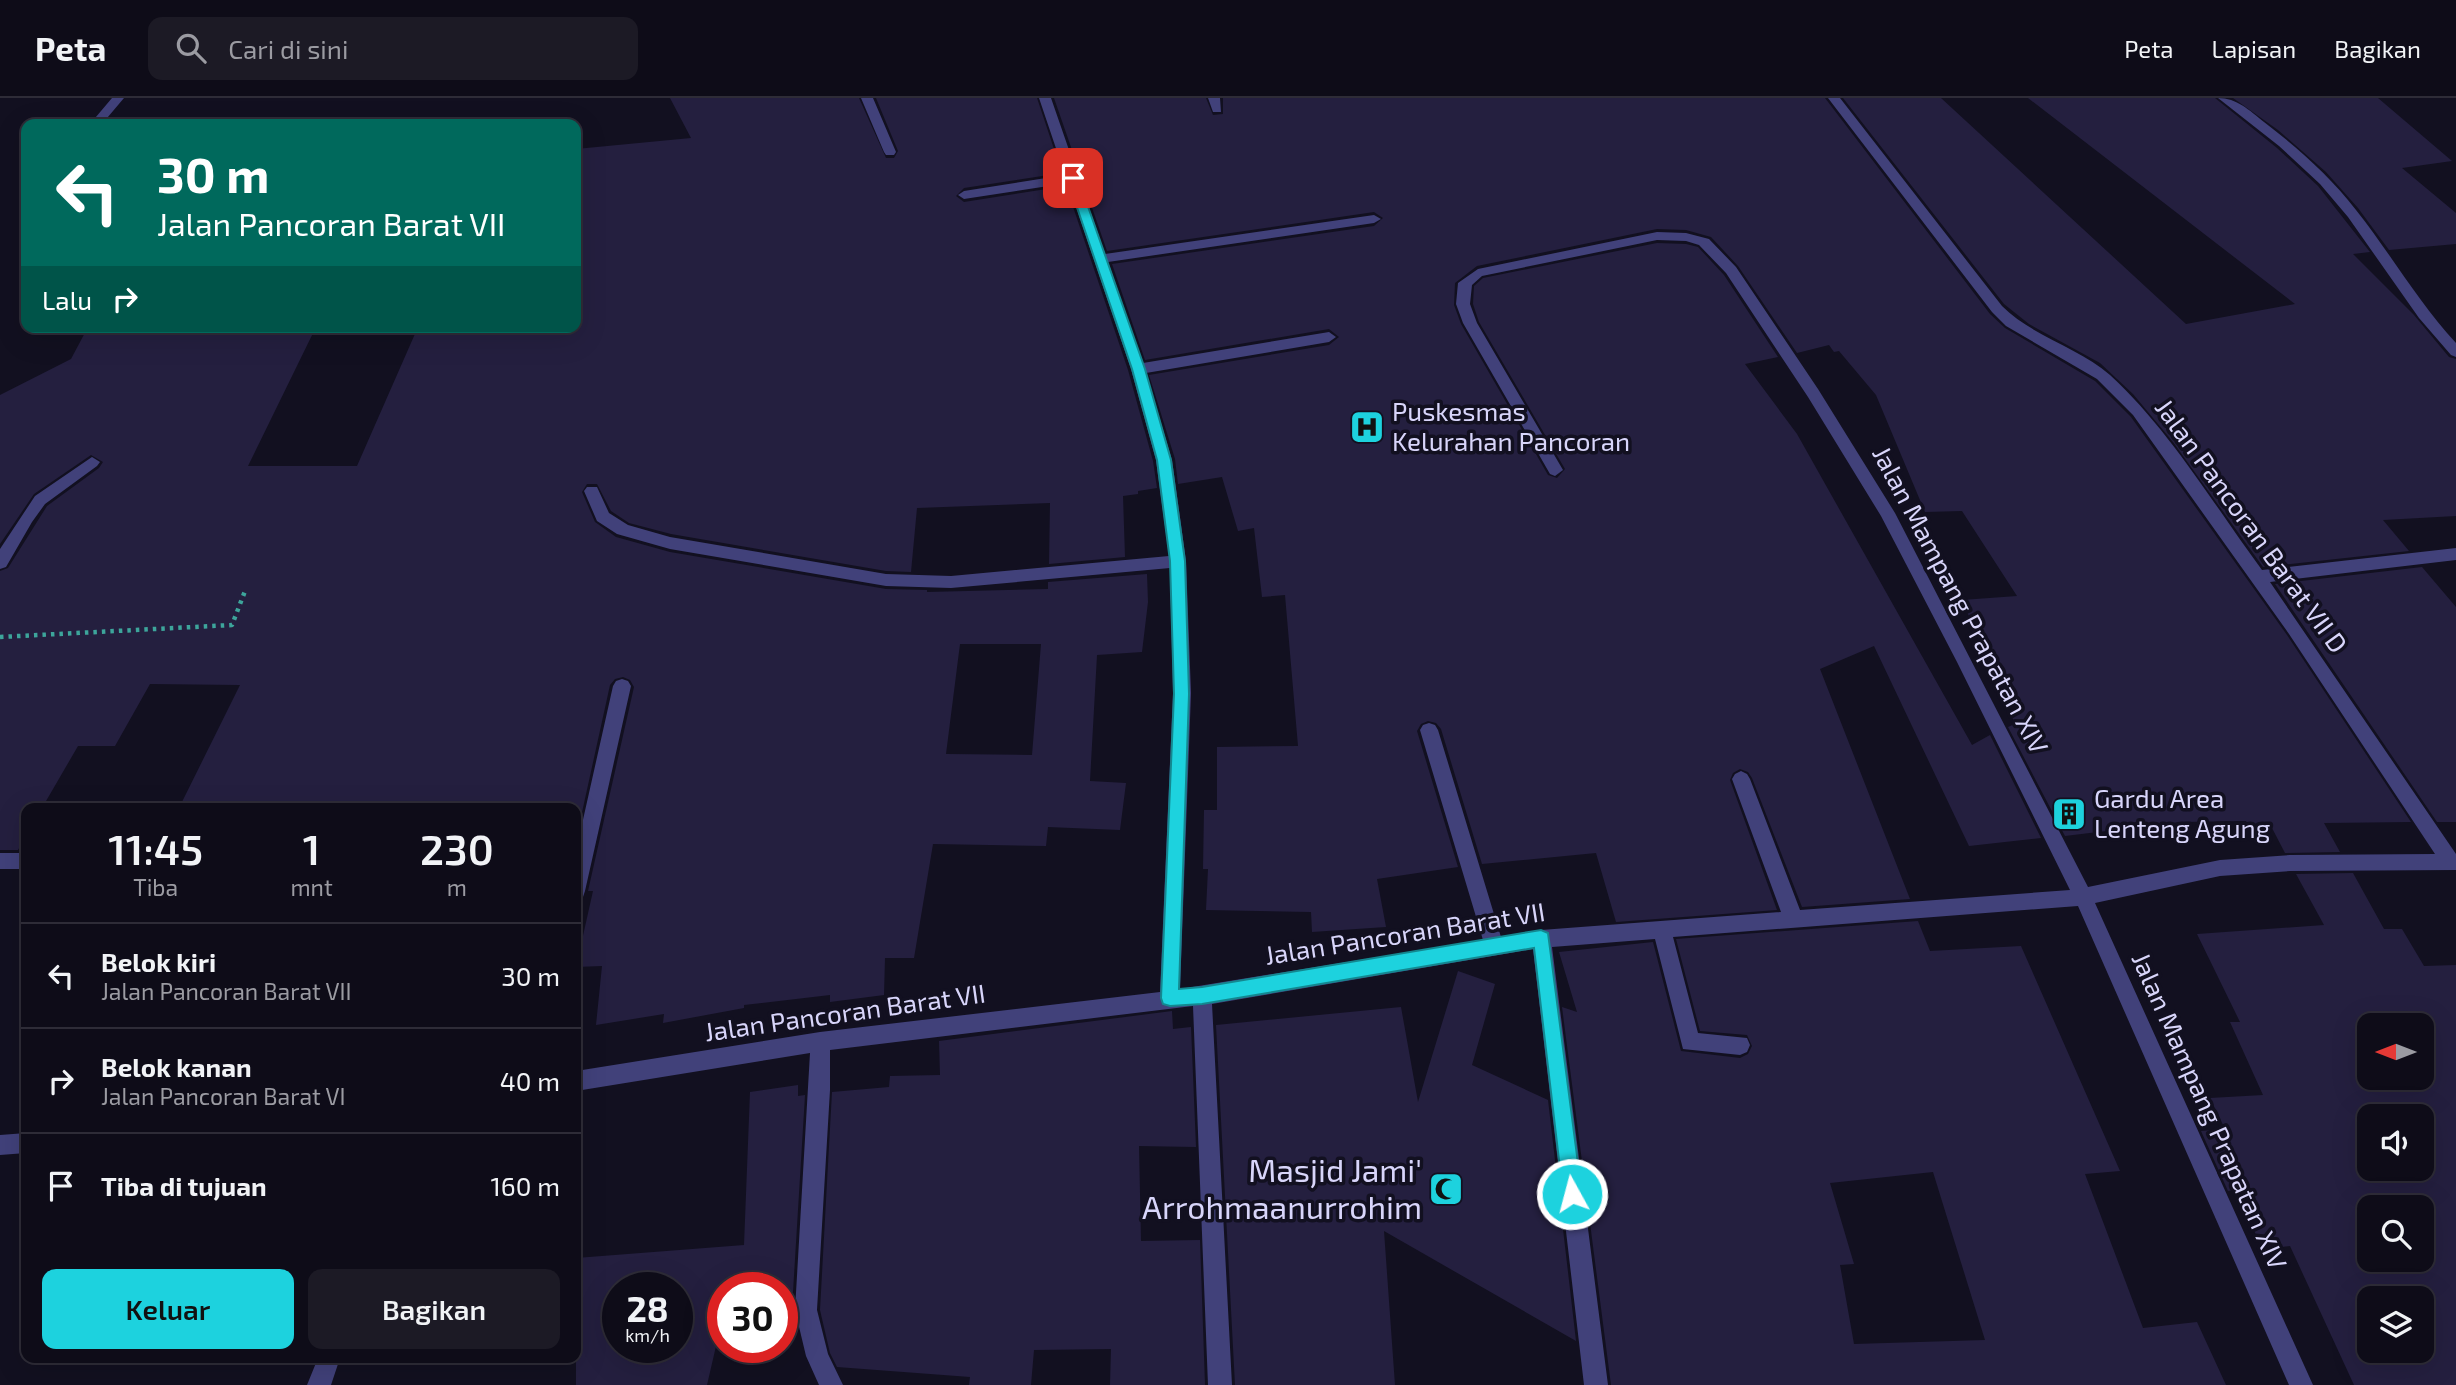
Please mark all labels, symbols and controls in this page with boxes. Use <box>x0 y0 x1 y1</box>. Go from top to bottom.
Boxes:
search box <box>148 17 638 80</box>
text: Peta <box>35 28 106 68</box>
icon: search <box>172 29 210 67</box>
text: Cari di sini <box>228 33 348 64</box>
text: Peta <box>2124 34 2174 63</box>
text: Lapisan <box>2212 34 2296 63</box>
text: Bagikan <box>2334 34 2421 63</box>
text: 30 m <box>157 144 269 203</box>
icon: left <box>42 147 133 238</box>
pin <box>1043 148 1103 208</box>
icon: arrive <box>1054 159 1092 197</box>
text: Jalan Pancoran Barat VII <box>157 204 505 242</box>
icon: right <box>106 280 144 318</box>
text: Lalu <box>42 284 92 315</box>
street label: Jalan Pancoran Barat VII D <box>2150 392 2355 658</box>
place label: Puskesmas Kelurahan Pancoran <box>1392 395 1630 456</box>
hospital icon: Puskesmas Kelurahan Pancoran <box>1348 408 1386 446</box>
street label: Jalan Mampang Prapatan XIV <box>1867 440 2056 758</box>
place label: Gardu Area Lenteng Agung <box>2094 782 2270 843</box>
building icon: Gardu Area Lenteng Agung <box>2050 795 2088 833</box>
text: 11:45 <box>108 823 203 873</box>
text: 1 <box>303 823 320 873</box>
text: 230 <box>420 823 494 873</box>
text: Tiba <box>133 873 178 901</box>
text: mnt <box>290 873 333 901</box>
text: m <box>447 873 467 901</box>
street label: Jalan Pancoran Barat VII <box>1263 895 1547 970</box>
text: Belok kiri <box>101 946 216 977</box>
street label: Jalan Mampang Prapatan XIV <box>2126 947 2294 1274</box>
icon: left <box>42 957 80 995</box>
text: 30 m <box>501 960 560 991</box>
street label: Jalan Pancoran Barat VII <box>702 976 987 1047</box>
text: Jalan Pancoran Barat VII <box>101 977 351 1005</box>
north arrow <box>2357 1013 2434 1090</box>
map controls <box>2357 1013 2434 1363</box>
text: Belok kanan <box>101 1051 252 1082</box>
icon: right <box>42 1062 80 1100</box>
text: 40 m <box>500 1065 560 1096</box>
text: Jalan Pancoran Barat VI <box>101 1082 345 1110</box>
button: sound <box>2357 1104 2434 1181</box>
place label: Masjid Jami' Arrohmaanurrohim <box>1142 1150 1422 1225</box>
position arrow <box>1535 1157 1609 1231</box>
icon: arrive <box>42 1167 80 1205</box>
text: Tiba di tujuan <box>101 1170 267 1201</box>
text: 160 m <box>491 1170 560 1201</box>
mosque icon: Masjid Jami' Arrohmaanurrohim <box>1427 1170 1465 1208</box>
button: search <box>2357 1195 2434 1272</box>
button: Keluar <box>42 1269 294 1349</box>
button: Bagikan <box>308 1269 560 1349</box>
speed limit sign: 30 <box>707 1272 798 1363</box>
button: layers <box>2357 1286 2434 1363</box>
text: 28 <box>626 1287 669 1329</box>
text: km/h <box>625 1324 670 1346</box>

